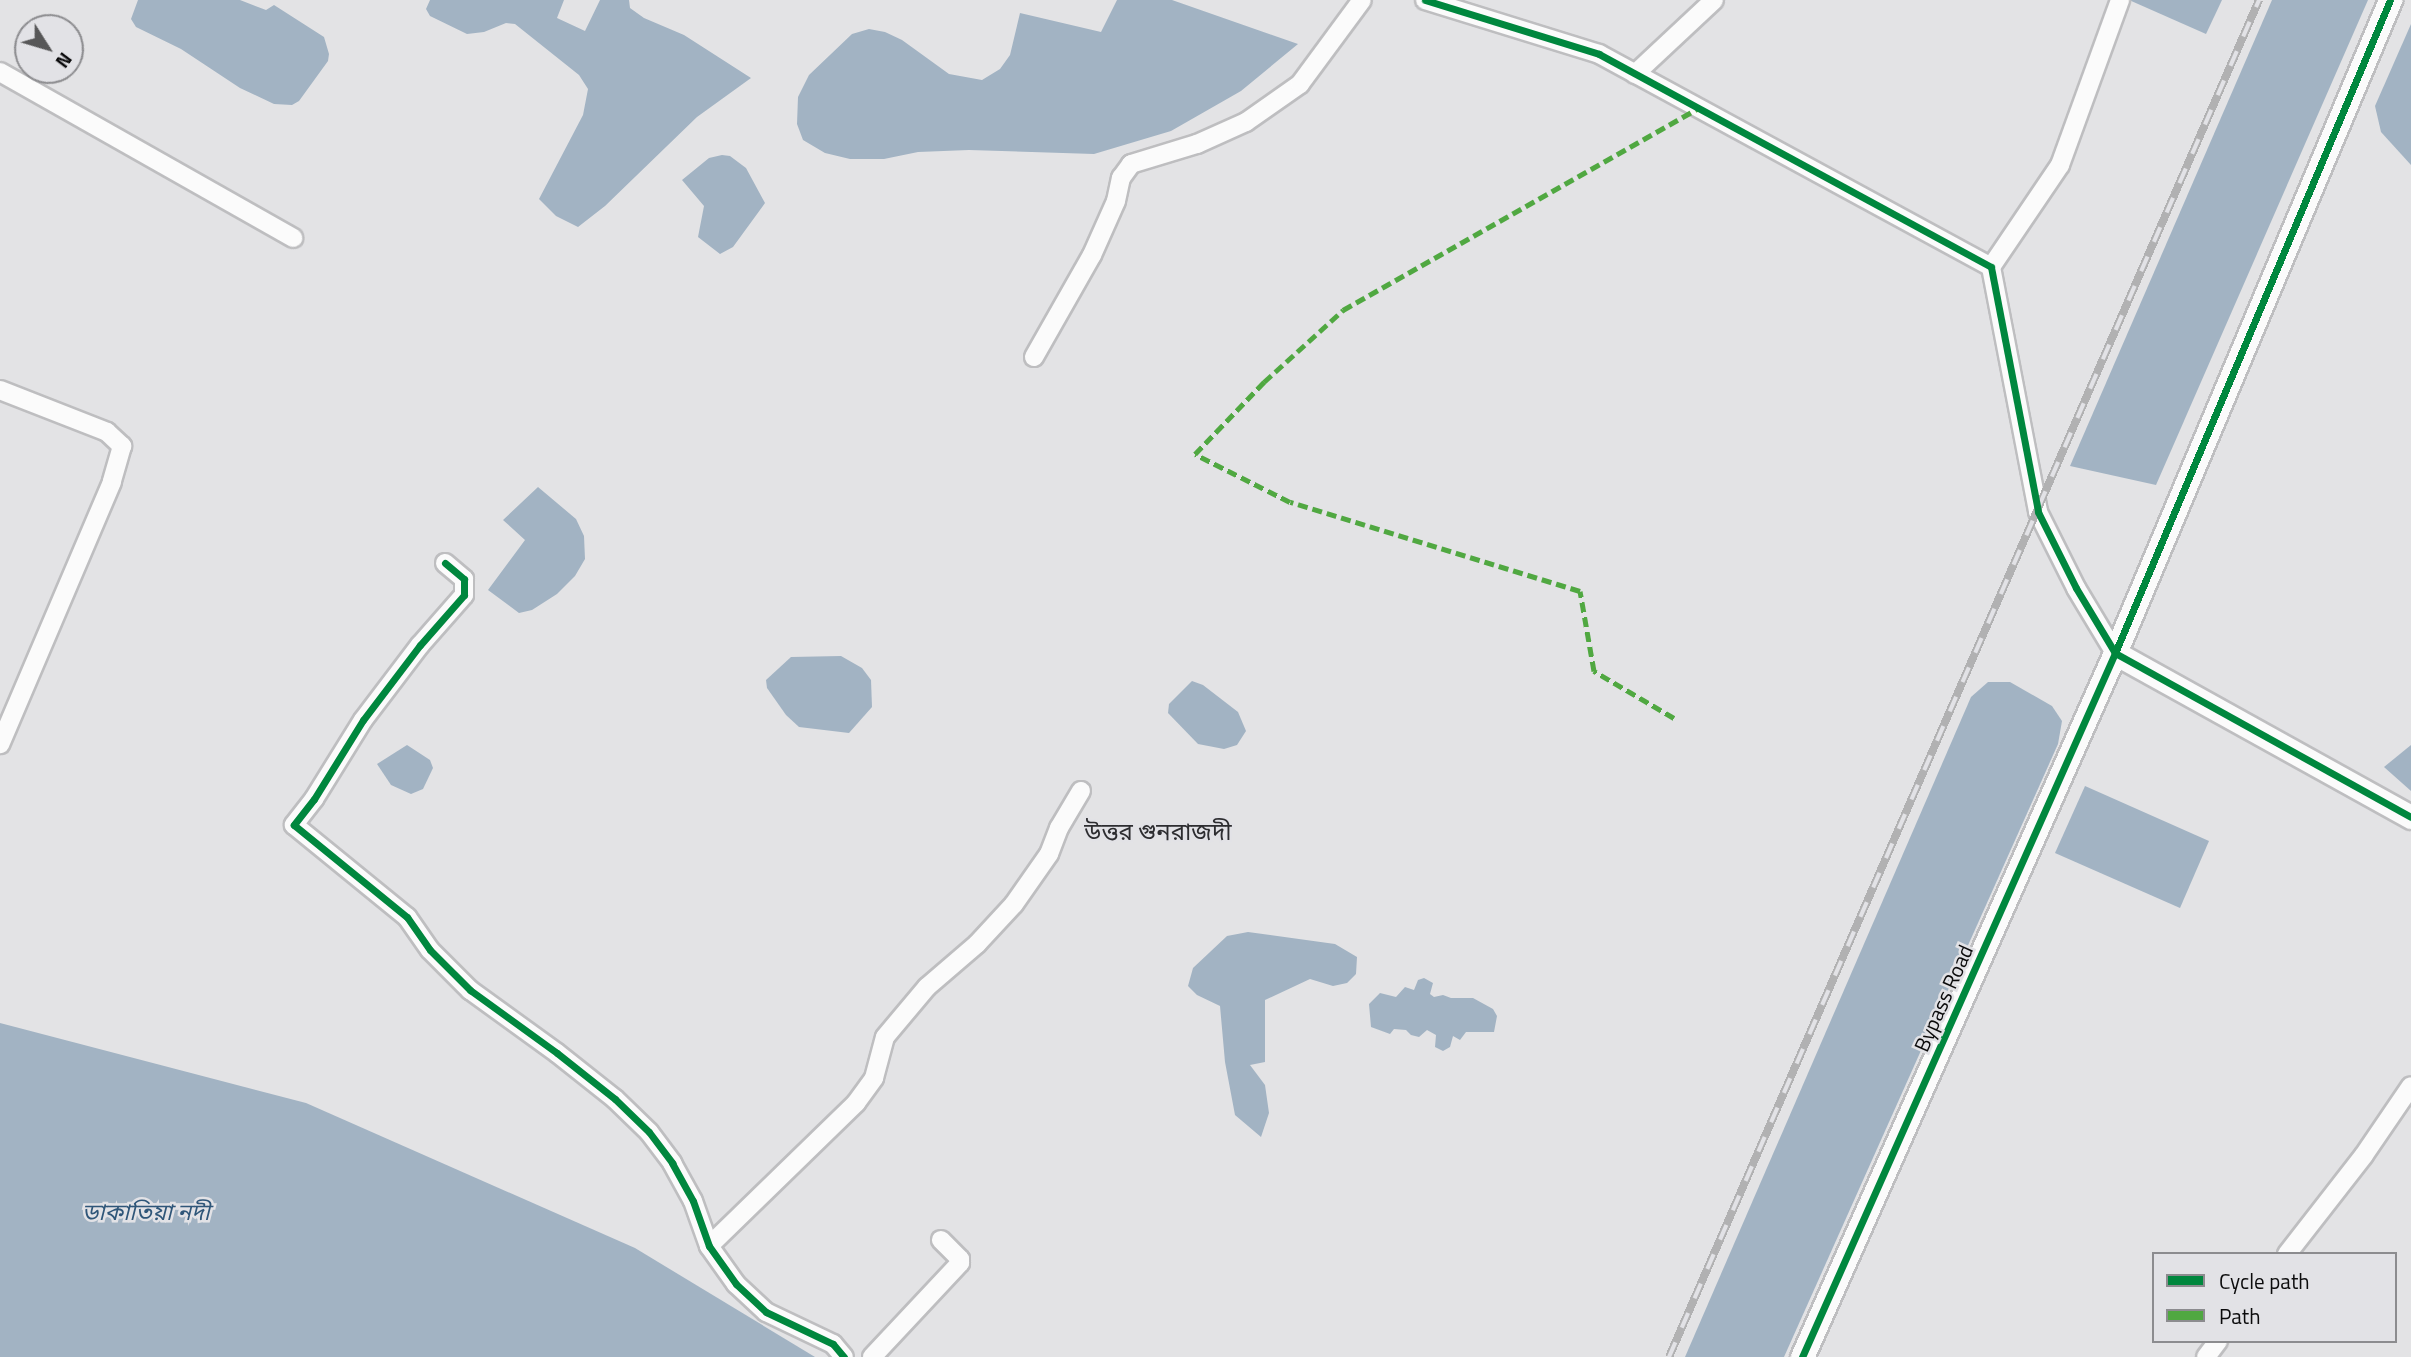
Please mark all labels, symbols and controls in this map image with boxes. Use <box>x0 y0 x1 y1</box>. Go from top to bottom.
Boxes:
north arrow <box>14 14 84 84</box>
text: N <box>49 47 80 75</box>
district label: উত্তর গুনরাজদী <box>1084 818 1232 846</box>
street label: Bypass Road <box>1908 941 1978 1055</box>
water label: ডাকাতিয়া নদী <box>82 1198 210 1226</box>
legend <box>2152 1252 2397 1343</box>
text: Cycle path <box>2219 1265 2310 1297</box>
text: Path <box>2219 1300 2261 1332</box>

